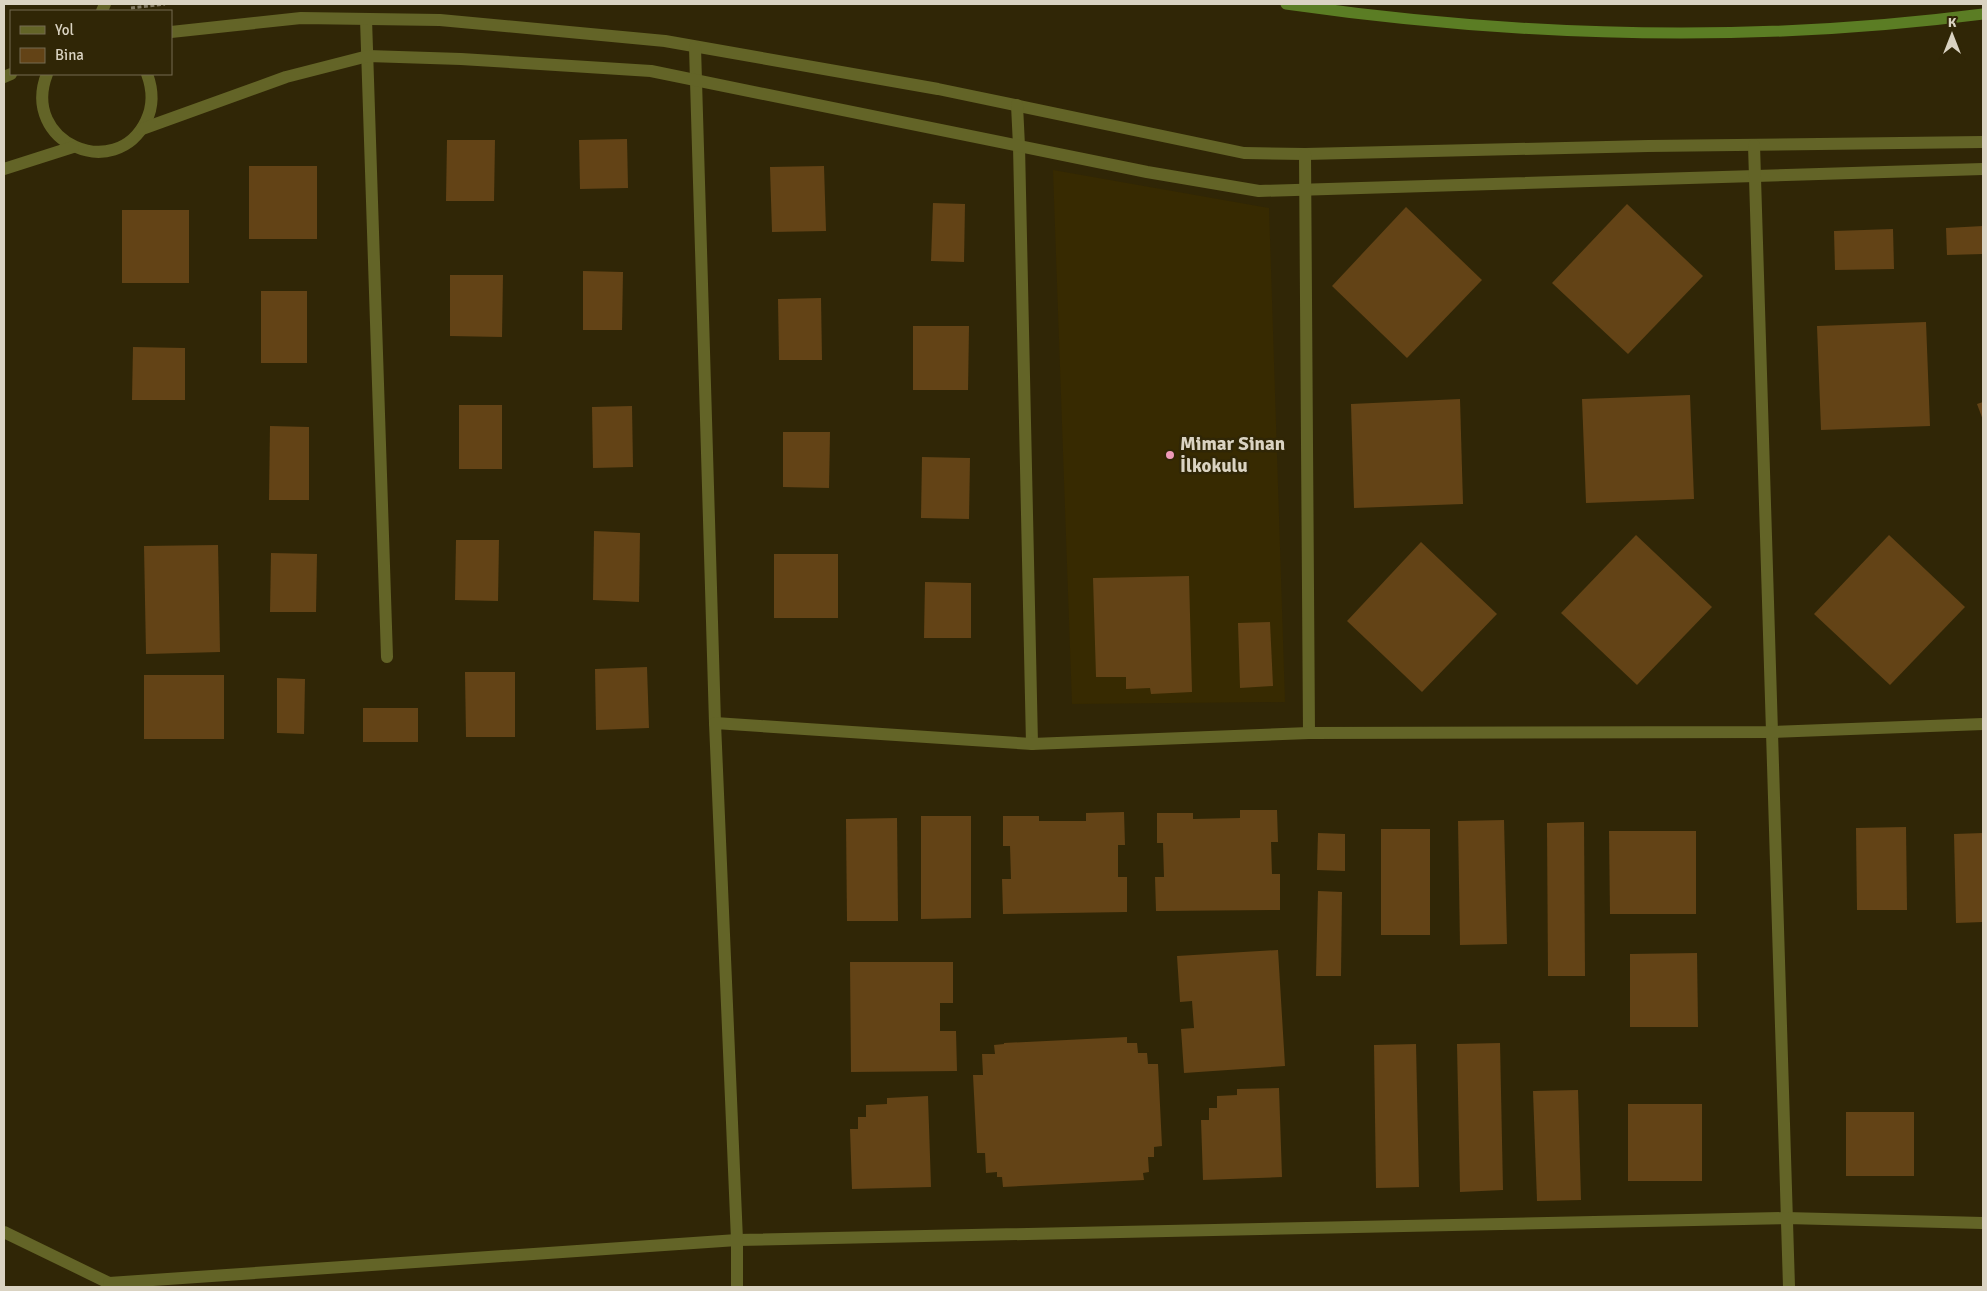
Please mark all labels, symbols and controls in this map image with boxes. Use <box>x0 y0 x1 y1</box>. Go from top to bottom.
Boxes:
legend <box>10 10 172 75</box>
north arrow <box>1927 10 1977 60</box>
text: K <box>1948 14 1957 31</box>
text: Yol <box>55 21 74 39</box>
text: Bina <box>55 46 84 64</box>
place label: Mimar Sinan İlkokulu <box>1180 432 1285 478</box>
marker: Mimar Sinan İlkokulu <box>1164 449 1176 461</box>

